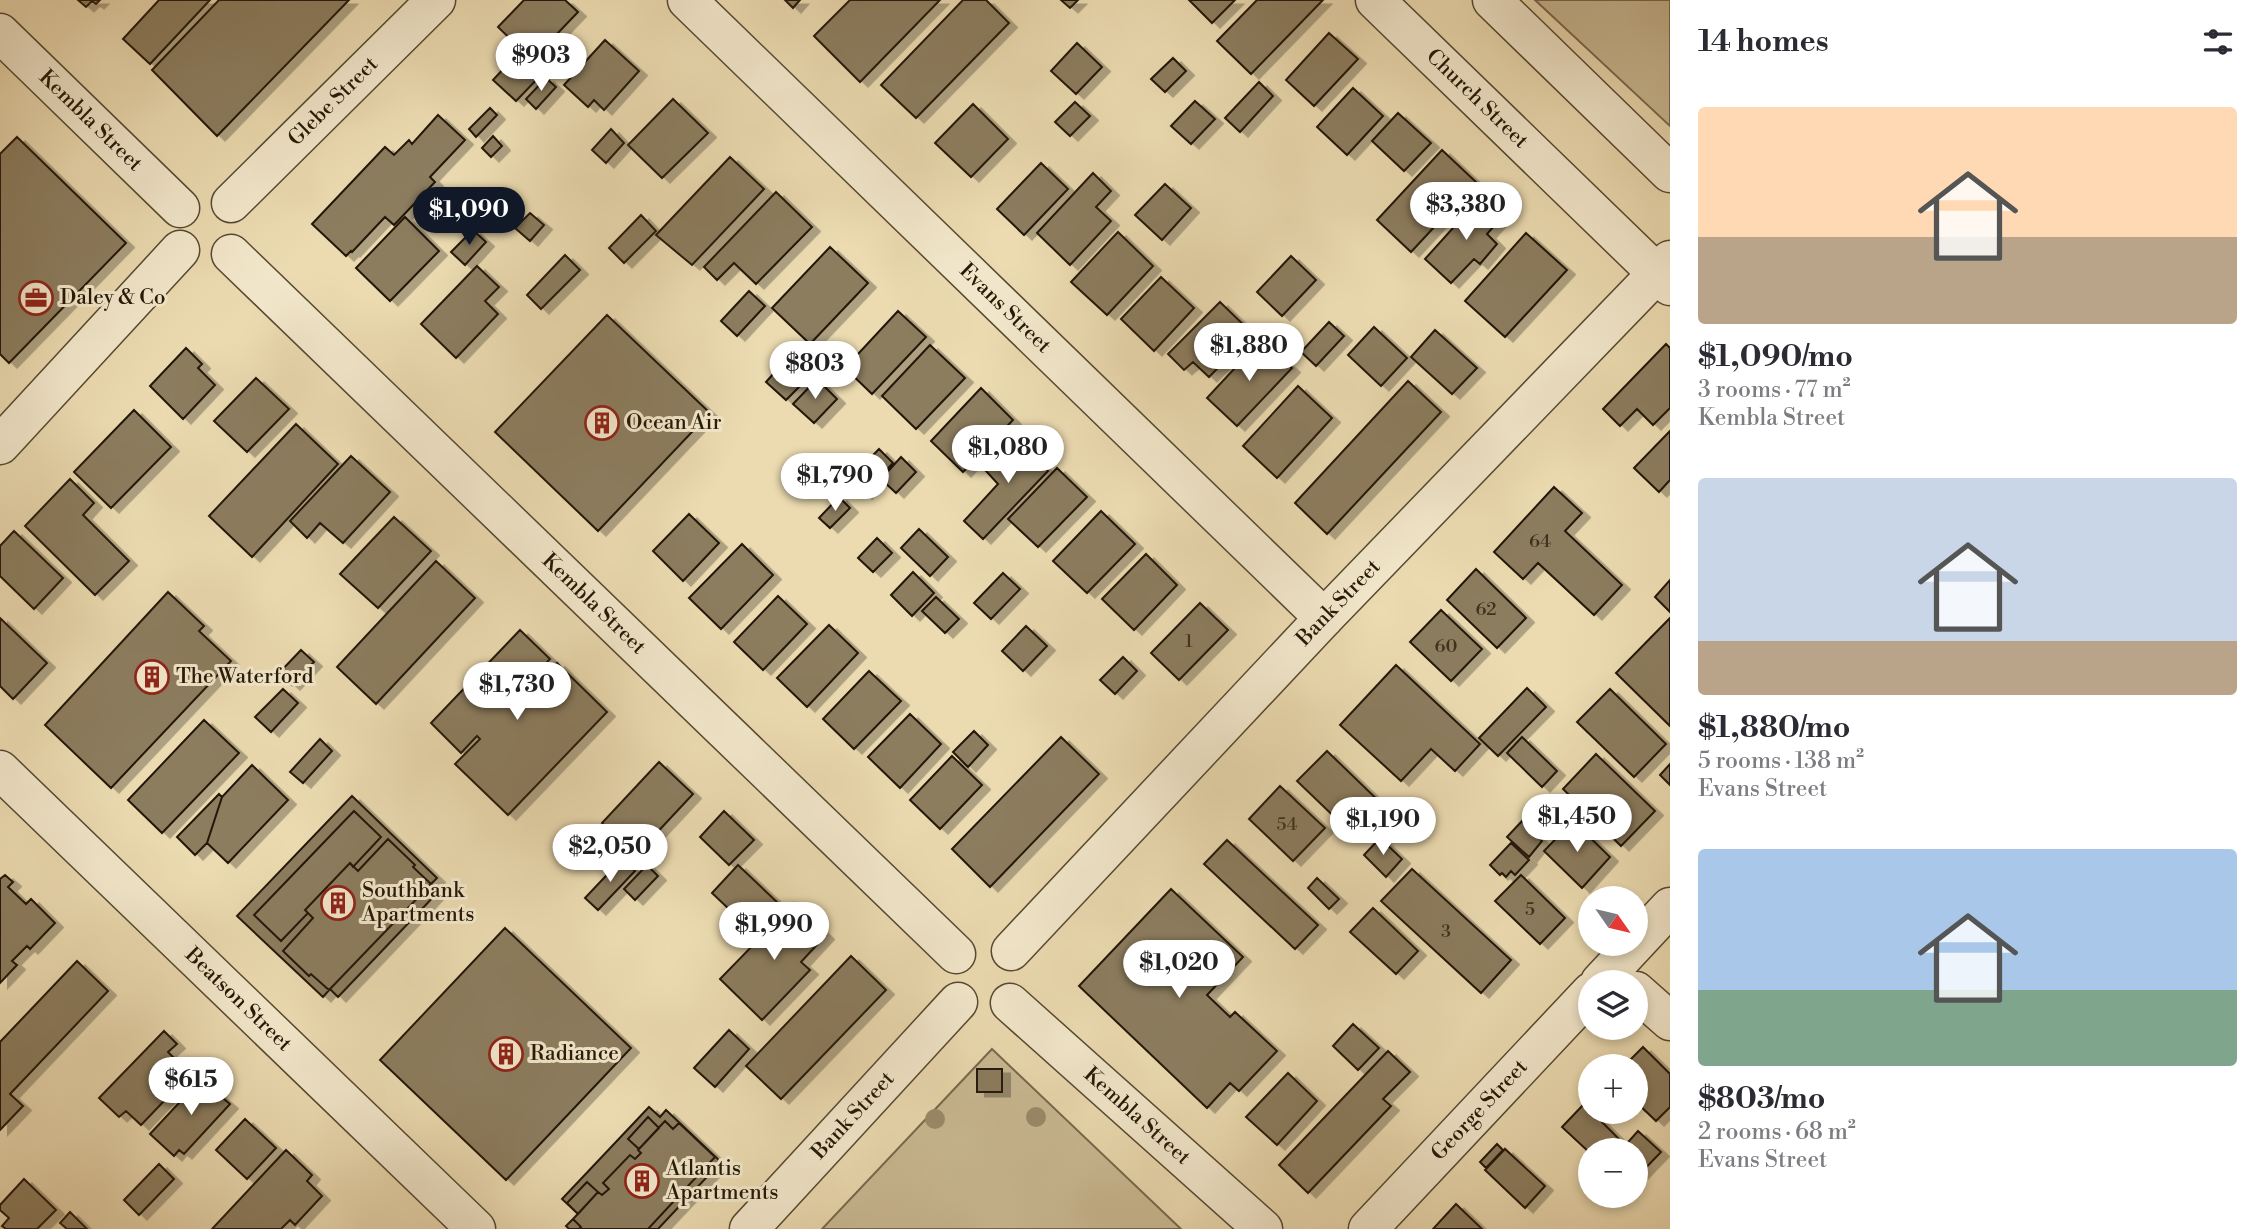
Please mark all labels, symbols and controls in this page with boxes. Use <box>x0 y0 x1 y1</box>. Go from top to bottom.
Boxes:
text: 14 homes <box>1698 23 1829 61</box>
icon: filters <box>2199 23 2237 61</box>
pin: $903 <box>500 34 582 93</box>
text: $903 <box>512 42 570 70</box>
street label: Church Street <box>1420 44 1534 155</box>
street label: Glebe Street <box>283 51 384 152</box>
street label: Kembla Street <box>33 65 148 177</box>
icon: home <box>1905 153 2031 279</box>
pin: $3,380 <box>1409 182 1523 242</box>
pin: $1,090 <box>412 188 526 247</box>
text: $3,380 <box>1426 191 1506 219</box>
text: $1,090 <box>429 196 509 224</box>
street label: Evans Street <box>954 258 1057 359</box>
office icon: Daley & Co <box>17 279 55 317</box>
place label: Daley & Co <box>60 285 166 311</box>
pin: $1,880 <box>1192 324 1306 383</box>
text: $1,880 <box>1210 332 1288 360</box>
text: $1,090/mo <box>1698 338 1853 376</box>
pin: $803 <box>774 342 856 401</box>
text: $803 <box>786 350 844 378</box>
text: 3 rooms · 77 m² <box>1698 376 1851 404</box>
building icon: Ocean Air <box>583 404 621 442</box>
text: Kembla Street <box>1698 404 1845 432</box>
place label: Ocean Air <box>626 410 722 436</box>
pin: $1,080 <box>951 426 1065 485</box>
text: $1,080 <box>968 434 1048 462</box>
pin: $1,790 <box>778 454 892 513</box>
text: $1,790 <box>797 462 873 490</box>
icon: home <box>1905 524 2031 650</box>
house number: 64 <box>1529 530 1551 553</box>
street label: Kembla Street <box>536 548 651 661</box>
street label: Bank Street <box>1290 554 1387 653</box>
house number: 62 <box>1475 598 1497 621</box>
house number: 1 <box>1185 630 1193 653</box>
house number: 60 <box>1435 635 1457 658</box>
building icon: The Waterford <box>133 658 171 696</box>
pin: $1,730 <box>460 662 574 722</box>
place label: The Waterford <box>176 664 313 690</box>
text: $1,730 <box>479 671 555 699</box>
text: $1,880/mo <box>1698 709 1851 747</box>
text: 5 rooms · 138 m² <box>1698 747 1864 775</box>
text: Evans Street <box>1698 775 1827 803</box>
pin: $1,450 <box>1520 794 1634 854</box>
pin: $1,190 <box>1326 798 1440 857</box>
text: $1,450 <box>1538 803 1616 831</box>
text: $1,190 <box>1346 806 1420 834</box>
house number: 54 <box>1277 813 1298 836</box>
pin: $2,050 <box>553 824 667 884</box>
text: $2,050 <box>569 833 651 861</box>
place label: Southbank Apartments <box>361 878 474 928</box>
building icon: Southbank Apartments <box>319 884 357 922</box>
north arrow <box>1578 886 1648 956</box>
map controls <box>1578 886 1648 1208</box>
icon: home <box>1905 895 2031 1021</box>
house number: 5 <box>1525 898 1535 921</box>
pin: $1,990 <box>717 902 831 962</box>
text: $1,990 <box>735 911 813 939</box>
house number: 3 <box>1441 920 1451 943</box>
pin: $1,020 <box>1122 940 1236 1000</box>
street label: Beatson Street <box>179 942 298 1058</box>
text: $1,020 <box>1139 949 1219 977</box>
button: layers <box>1578 970 1648 1040</box>
building icon: Radiance <box>487 1035 525 1073</box>
place label: Radiance <box>530 1041 619 1067</box>
street label: George Street <box>1426 1054 1534 1166</box>
button: + <box>1578 1054 1648 1124</box>
pin: $615 <box>150 1058 232 1117</box>
street label: Kembla Street <box>1078 1062 1196 1171</box>
text: $615 <box>165 1066 217 1094</box>
street label: Bank Street <box>806 1066 901 1166</box>
text: $803/mo <box>1698 1080 1825 1118</box>
text: 2 rooms · 68 m² <box>1698 1118 1856 1146</box>
button: − <box>1578 1138 1648 1208</box>
text: Evans Street <box>1698 1146 1827 1174</box>
place label: Atlantis Apartments <box>665 1156 778 1206</box>
building icon: Atlantis Apartments <box>623 1162 661 1200</box>

